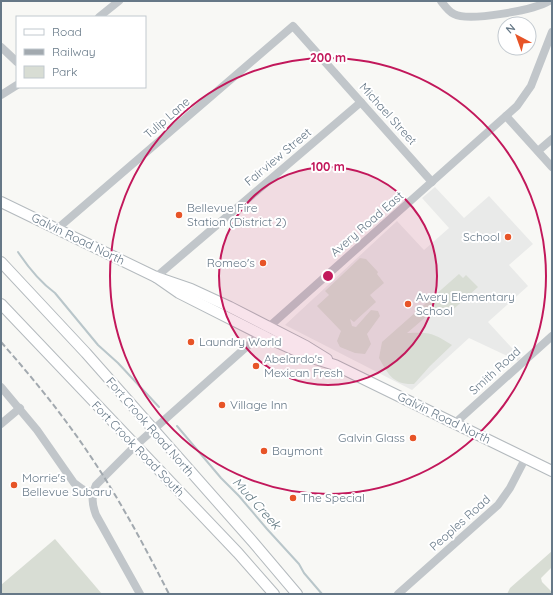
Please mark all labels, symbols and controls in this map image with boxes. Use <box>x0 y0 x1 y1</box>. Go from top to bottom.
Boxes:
legend <box>16 16 146 88</box>
north arrow <box>497 16 537 56</box>
text: N <box>503 21 518 36</box>
text: Road <box>52 24 82 39</box>
text: Railway <box>52 44 96 59</box>
text: 200 m <box>310 50 346 65</box>
text: Park <box>52 64 77 79</box>
street label: Michael Street <box>357 80 420 148</box>
street label: Tulip Lane <box>141 93 193 142</box>
street label: Fairview Street <box>241 124 314 189</box>
text: 100 m <box>311 159 345 174</box>
street label: Avery Road East <box>327 188 406 259</box>
place label: Bellevue Fire Station (District 2) <box>187 200 286 229</box>
street label: Galvin Road North <box>29 209 127 268</box>
marker: Bellevue Fire Station (District 2) <box>174 210 184 220</box>
place label: School <box>463 229 500 244</box>
marker: School <box>503 232 513 242</box>
place label: Romeo's <box>207 255 255 270</box>
marker: Romeo's <box>258 258 268 268</box>
centre of rings <box>321 269 335 283</box>
place label: Avery Elementary School <box>416 289 515 318</box>
marker: Avery Elementary School <box>403 299 413 309</box>
place label: Laundry World <box>199 334 281 349</box>
marker: Laundry World <box>186 337 196 347</box>
street label: Smith Road <box>466 344 524 398</box>
place label: Abelardo's Mexican Fresh <box>264 351 343 380</box>
marker: Abelardo's Mexican Fresh <box>251 361 261 371</box>
street label: Fort Crook Road North <box>103 374 198 479</box>
street label: Galvin Road North <box>395 388 493 447</box>
place label: Village Inn <box>230 397 288 412</box>
street label: Fort Crook Road South <box>89 398 188 500</box>
marker: Village Inn <box>217 400 227 410</box>
place label: Galvin Glass <box>338 430 405 445</box>
marker: Galvin Glass <box>408 433 418 443</box>
place label: Baymont <box>272 443 323 458</box>
marker: Baymont <box>259 446 269 456</box>
place label: Morrie's Bellevue Subaru <box>22 470 112 499</box>
water label: Mud Creek <box>229 474 285 533</box>
marker: Morrie's Bellevue Subaru <box>9 480 19 490</box>
place label: The Special <box>301 490 365 505</box>
street label: Peoples Road <box>426 491 493 554</box>
marker: The Special <box>288 493 298 503</box>

